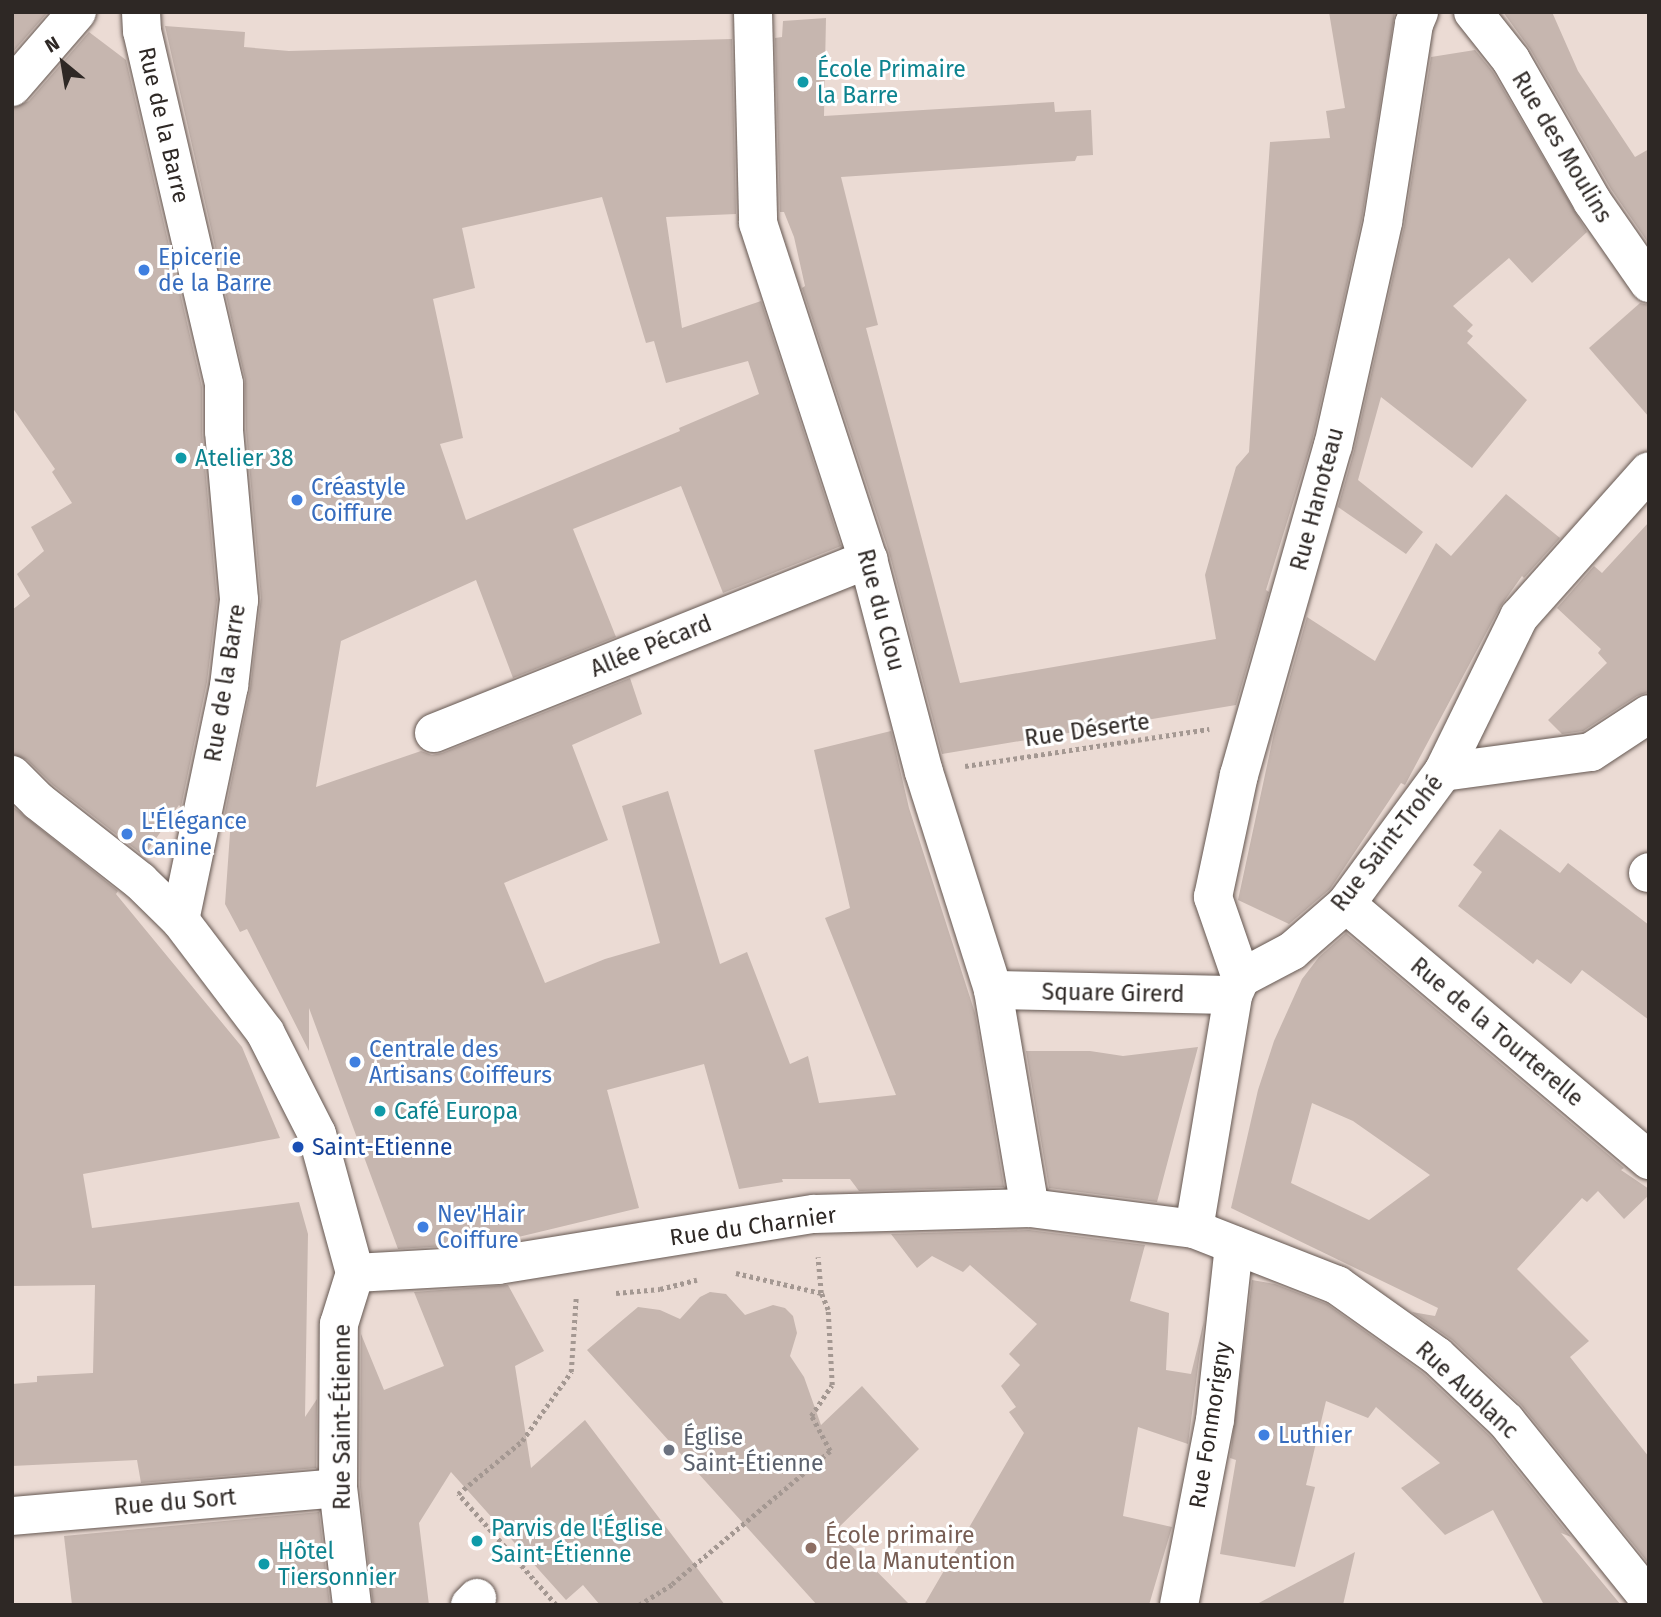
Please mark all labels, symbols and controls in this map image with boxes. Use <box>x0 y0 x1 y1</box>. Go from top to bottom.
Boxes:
north arrow <box>28 28 98 98</box>
text: N <box>41 31 63 57</box>
street label: Rue de la Barre <box>133 44 195 206</box>
place label: École Primaire la Barre <box>817 55 966 109</box>
street label: Rue des Moulins <box>1506 67 1618 227</box>
marker: École Primaire la Barre <box>795 74 811 90</box>
place label: Epicerie de la Barre <box>158 243 272 297</box>
marker: Epicerie de la Barre <box>136 262 152 278</box>
street label: Rue Hanoteau <box>1285 424 1349 574</box>
place label: Atelier 38 <box>195 444 294 472</box>
marker: Atelier 38 <box>173 450 189 466</box>
place label: Créastyle Coiffure <box>311 473 406 527</box>
marker: Créastyle Coiffure <box>289 492 305 508</box>
street label: Rue du Clou <box>851 546 911 674</box>
street label: Rue de la Barre <box>199 602 251 764</box>
street label: Allée Pécard <box>586 609 716 683</box>
street label: Rue Déserte <box>1023 708 1151 752</box>
street label: Rue Saint-Trohé <box>1325 769 1449 917</box>
place label: L'Élégance Canine <box>141 807 247 861</box>
marker: L'Élégance Canine <box>119 826 135 842</box>
street label: Rue de la Tourterelle <box>1405 952 1589 1112</box>
street label: Square Girerd <box>1041 978 1185 1008</box>
place label: Centrale des Artisans Coiffeurs <box>369 1035 552 1089</box>
marker: Centrale des Artisans Coiffeurs <box>347 1054 363 1070</box>
place label: Café Europa <box>394 1097 518 1125</box>
marker: Café Europa <box>372 1103 388 1119</box>
place label: Saint-Etienne <box>312 1133 452 1161</box>
marker: Saint-Etienne <box>290 1139 306 1155</box>
place label: Nev'Hair Coiffure <box>437 1200 525 1254</box>
street label: Rue du Charnier <box>668 1201 838 1251</box>
marker: Nev'Hair Coiffure <box>415 1219 431 1235</box>
street label: Rue Saint-Étienne <box>328 1324 356 1510</box>
street label: Rue Aublanc <box>1410 1336 1524 1444</box>
street label: Rue Fonmorigny <box>1183 1340 1237 1510</box>
place label: Luthier <box>1278 1421 1352 1449</box>
place label: Église Saint-Étienne <box>683 1423 823 1477</box>
marker: Luthier <box>1256 1427 1272 1443</box>
marker: Église Saint-Étienne <box>661 1442 677 1458</box>
street label: Rue du Sort <box>113 1483 237 1521</box>
place label: Parvis de l'Église Saint-Étienne <box>491 1514 663 1568</box>
place label: École primaire de la Manutention <box>825 1521 1016 1575</box>
marker: Parvis de l'Église Saint-Étienne <box>469 1533 485 1549</box>
place label: Hôtel Tiersonnier <box>278 1537 396 1591</box>
marker: École primaire de la Manutention <box>803 1540 819 1556</box>
marker: Hôtel Tiersonnier <box>256 1556 272 1572</box>

